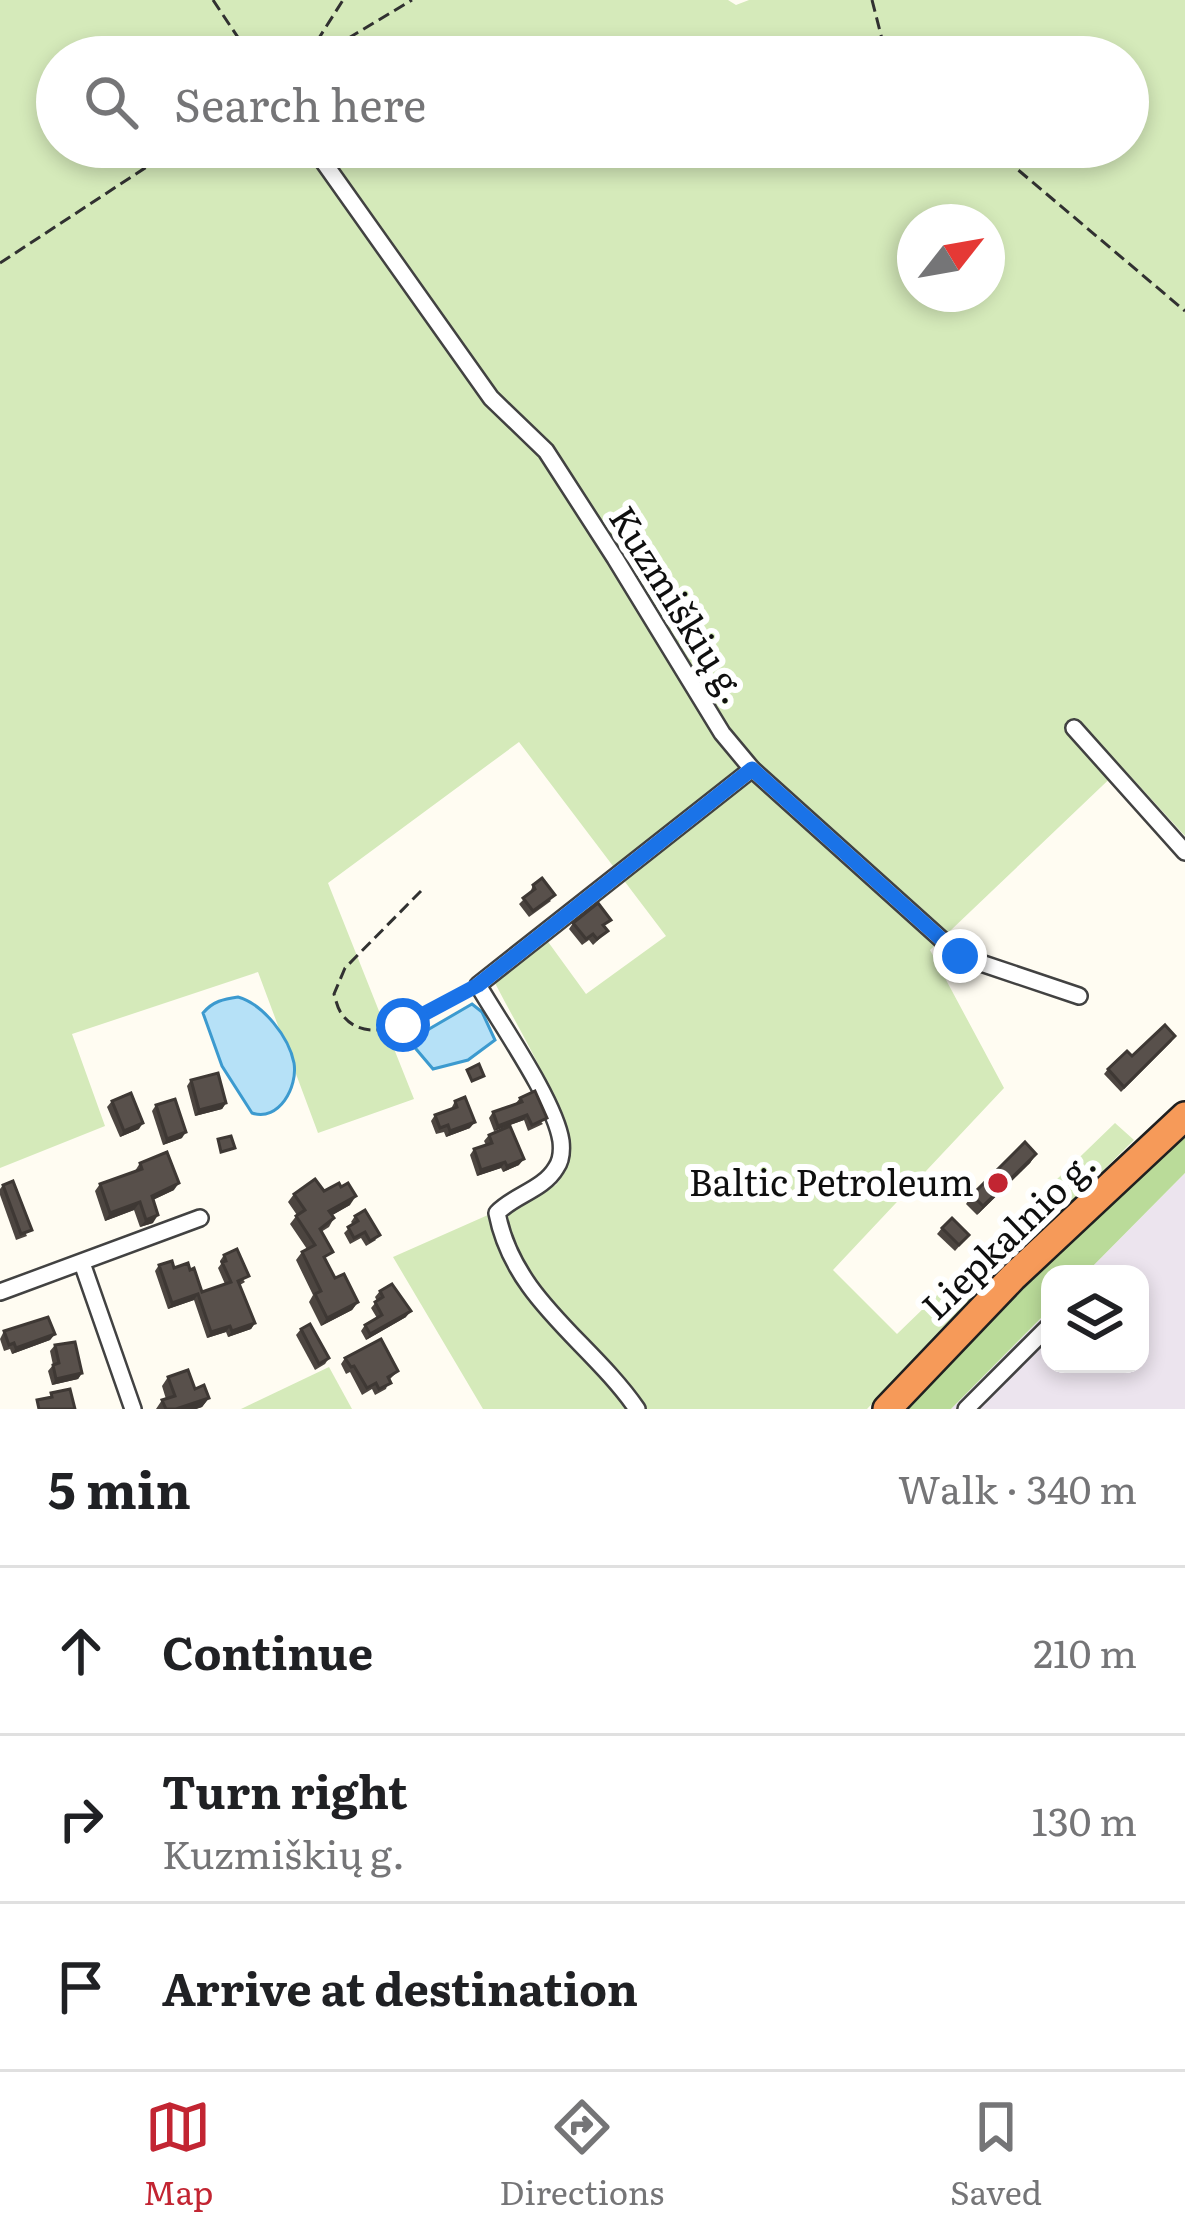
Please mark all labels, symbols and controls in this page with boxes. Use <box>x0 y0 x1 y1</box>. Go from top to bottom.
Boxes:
search box <box>36 36 1149 168</box>
icon: search <box>78 69 144 135</box>
text: Search here <box>174 69 426 136</box>
north arrow <box>897 204 1005 312</box>
street label: Kuzmiškių g. <box>598 494 762 713</box>
route end <box>933 929 987 983</box>
route start <box>376 998 430 1052</box>
street label: Liepkalnio g. <box>908 1136 1106 1330</box>
place label: Baltic Petroleum <box>689 1154 974 1207</box>
marker: Baltic Petroleum <box>985 1170 1011 1196</box>
map controls <box>1041 1265 1149 1373</box>
button: layers <box>1041 1265 1149 1373</box>
text: 5 min <box>48 1449 191 1525</box>
text: Walk · 340 m <box>898 1458 1137 1516</box>
text: Continue <box>162 1617 373 1684</box>
icon: ahead <box>48 1618 114 1684</box>
text: 210 m <box>1033 1622 1137 1680</box>
text: Turn right <box>162 1756 408 1823</box>
icon: right <box>48 1786 114 1852</box>
text: 130 m <box>1032 1790 1137 1848</box>
text: Kuzmiškių g. <box>162 1823 405 1881</box>
text: Arrive at destination <box>162 1953 638 2020</box>
icon: arrive <box>48 1954 114 2020</box>
tab: Map <box>143 2094 213 2215</box>
tab: Directions <box>499 2094 664 2215</box>
tab: Saved <box>950 2094 1042 2215</box>

